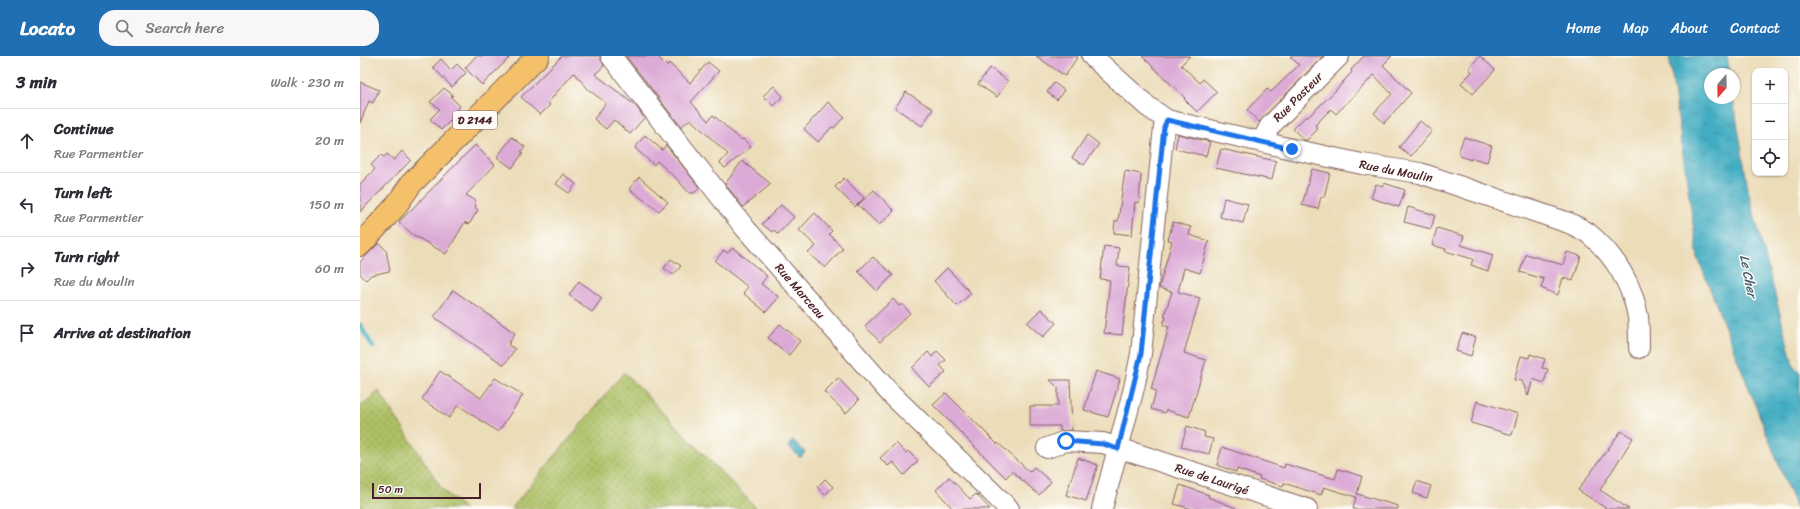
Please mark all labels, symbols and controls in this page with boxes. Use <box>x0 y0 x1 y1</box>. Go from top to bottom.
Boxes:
search box <box>99 10 379 46</box>
text: Locato <box>20 12 75 45</box>
text: Search here <box>145 15 224 41</box>
text: Home <box>1566 16 1601 41</box>
text: Map <box>1623 16 1649 41</box>
text: About <box>1671 16 1708 41</box>
text: Contact <box>1730 16 1780 41</box>
icon: search <box>113 17 135 39</box>
street label: Rue Pasteur <box>1267 66 1329 128</box>
text: 3 min <box>16 67 57 97</box>
north arrow <box>1704 68 1740 104</box>
map controls <box>1752 68 1788 176</box>
button: + <box>1752 68 1788 104</box>
text: Walk · 230 m <box>270 71 344 94</box>
button: − <box>1752 104 1788 140</box>
road number: D 2144 <box>453 111 497 129</box>
text: Continue <box>54 116 114 142</box>
text: 20 m <box>315 129 344 152</box>
icon: ahead <box>16 130 38 152</box>
route end <box>1283 140 1301 158</box>
button: locate <box>1752 140 1788 176</box>
text: Rue Parmentier <box>54 142 143 165</box>
street label: Rue du Moulin <box>1357 153 1435 189</box>
text: Turn left <box>54 180 112 206</box>
text: 150 m <box>309 193 344 216</box>
icon: left <box>16 194 38 216</box>
text: Rue Parmentier <box>54 206 143 229</box>
text: Turn right <box>54 244 119 270</box>
water label: Le Cher <box>1733 253 1764 302</box>
text: 60 m <box>315 257 344 280</box>
icon: right <box>16 258 38 280</box>
street label: Rue Marceau <box>769 258 831 325</box>
text: Rue du Moulin <box>54 270 135 293</box>
text: Arrive at destination <box>54 320 191 346</box>
icon: arrive <box>16 322 38 344</box>
route start <box>1057 432 1075 450</box>
street label: Rue de Laurigé <box>1172 457 1252 501</box>
text: 50 m <box>378 480 403 499</box>
scale bar <box>372 481 481 500</box>

